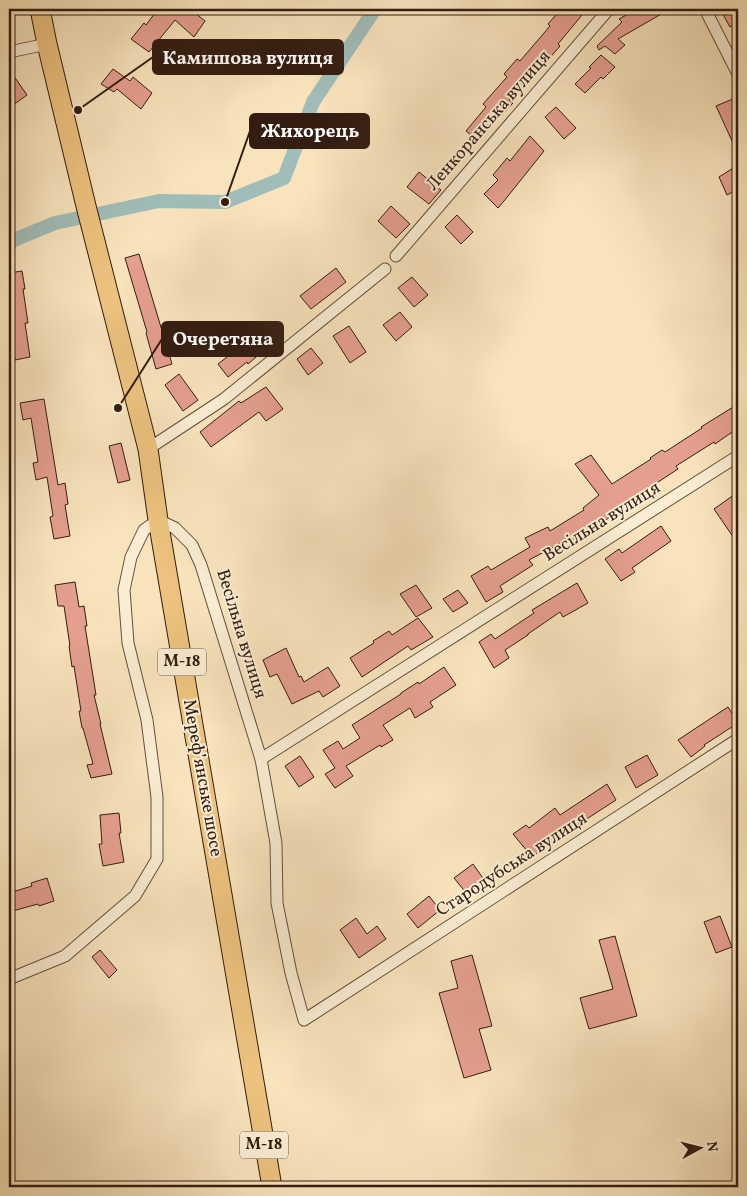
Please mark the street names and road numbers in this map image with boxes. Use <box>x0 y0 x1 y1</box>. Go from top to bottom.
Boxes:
street label: Ленкоранська вулиця <box>421 45 557 197</box>
street label: Весільна вулиця <box>538 476 666 568</box>
street label: Весільна вулиця <box>209 566 273 702</box>
road number: М-18 <box>158 649 206 676</box>
street label: Мереф’янське шосе <box>176 697 228 859</box>
street label: Стародубська вулиця <box>432 807 592 923</box>
road number: М-18 <box>240 1132 288 1158</box>

